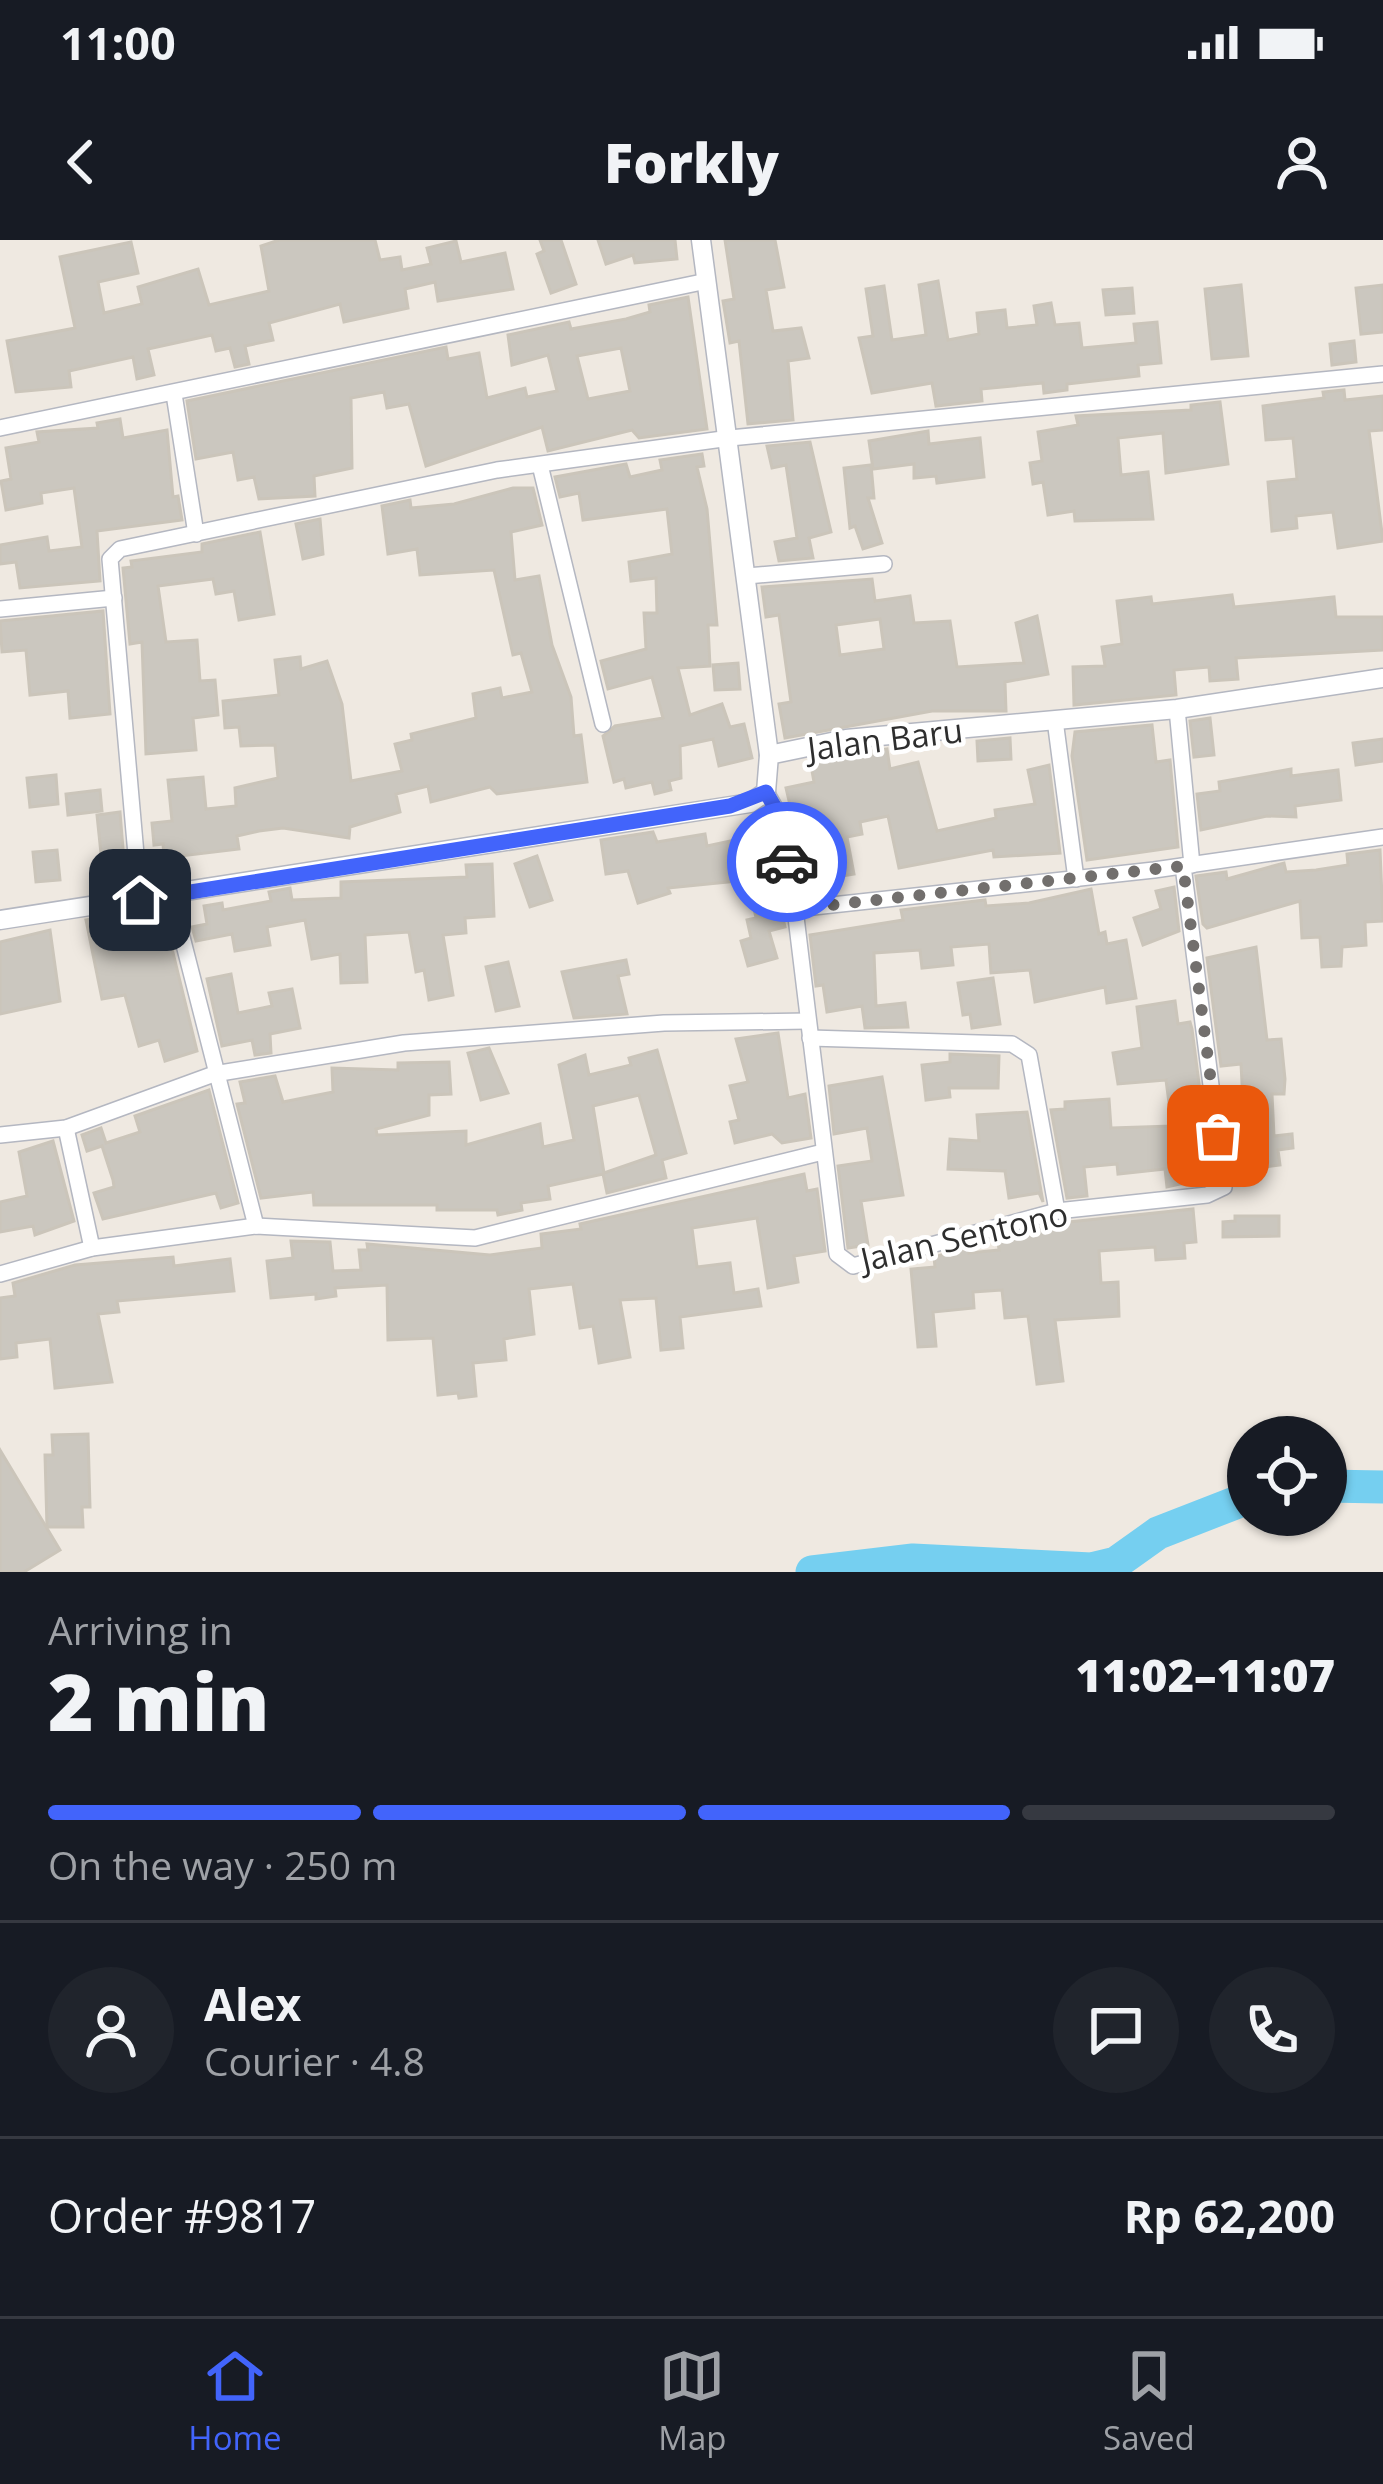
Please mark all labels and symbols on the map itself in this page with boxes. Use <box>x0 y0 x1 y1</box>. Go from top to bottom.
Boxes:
street label: Jalan Baru <box>802 707 965 771</box>
courier <box>727 802 847 922</box>
pin <box>89 849 191 951</box>
pin <box>1167 1085 1269 1187</box>
street label: Jalan Sentono <box>853 1190 1072 1282</box>

